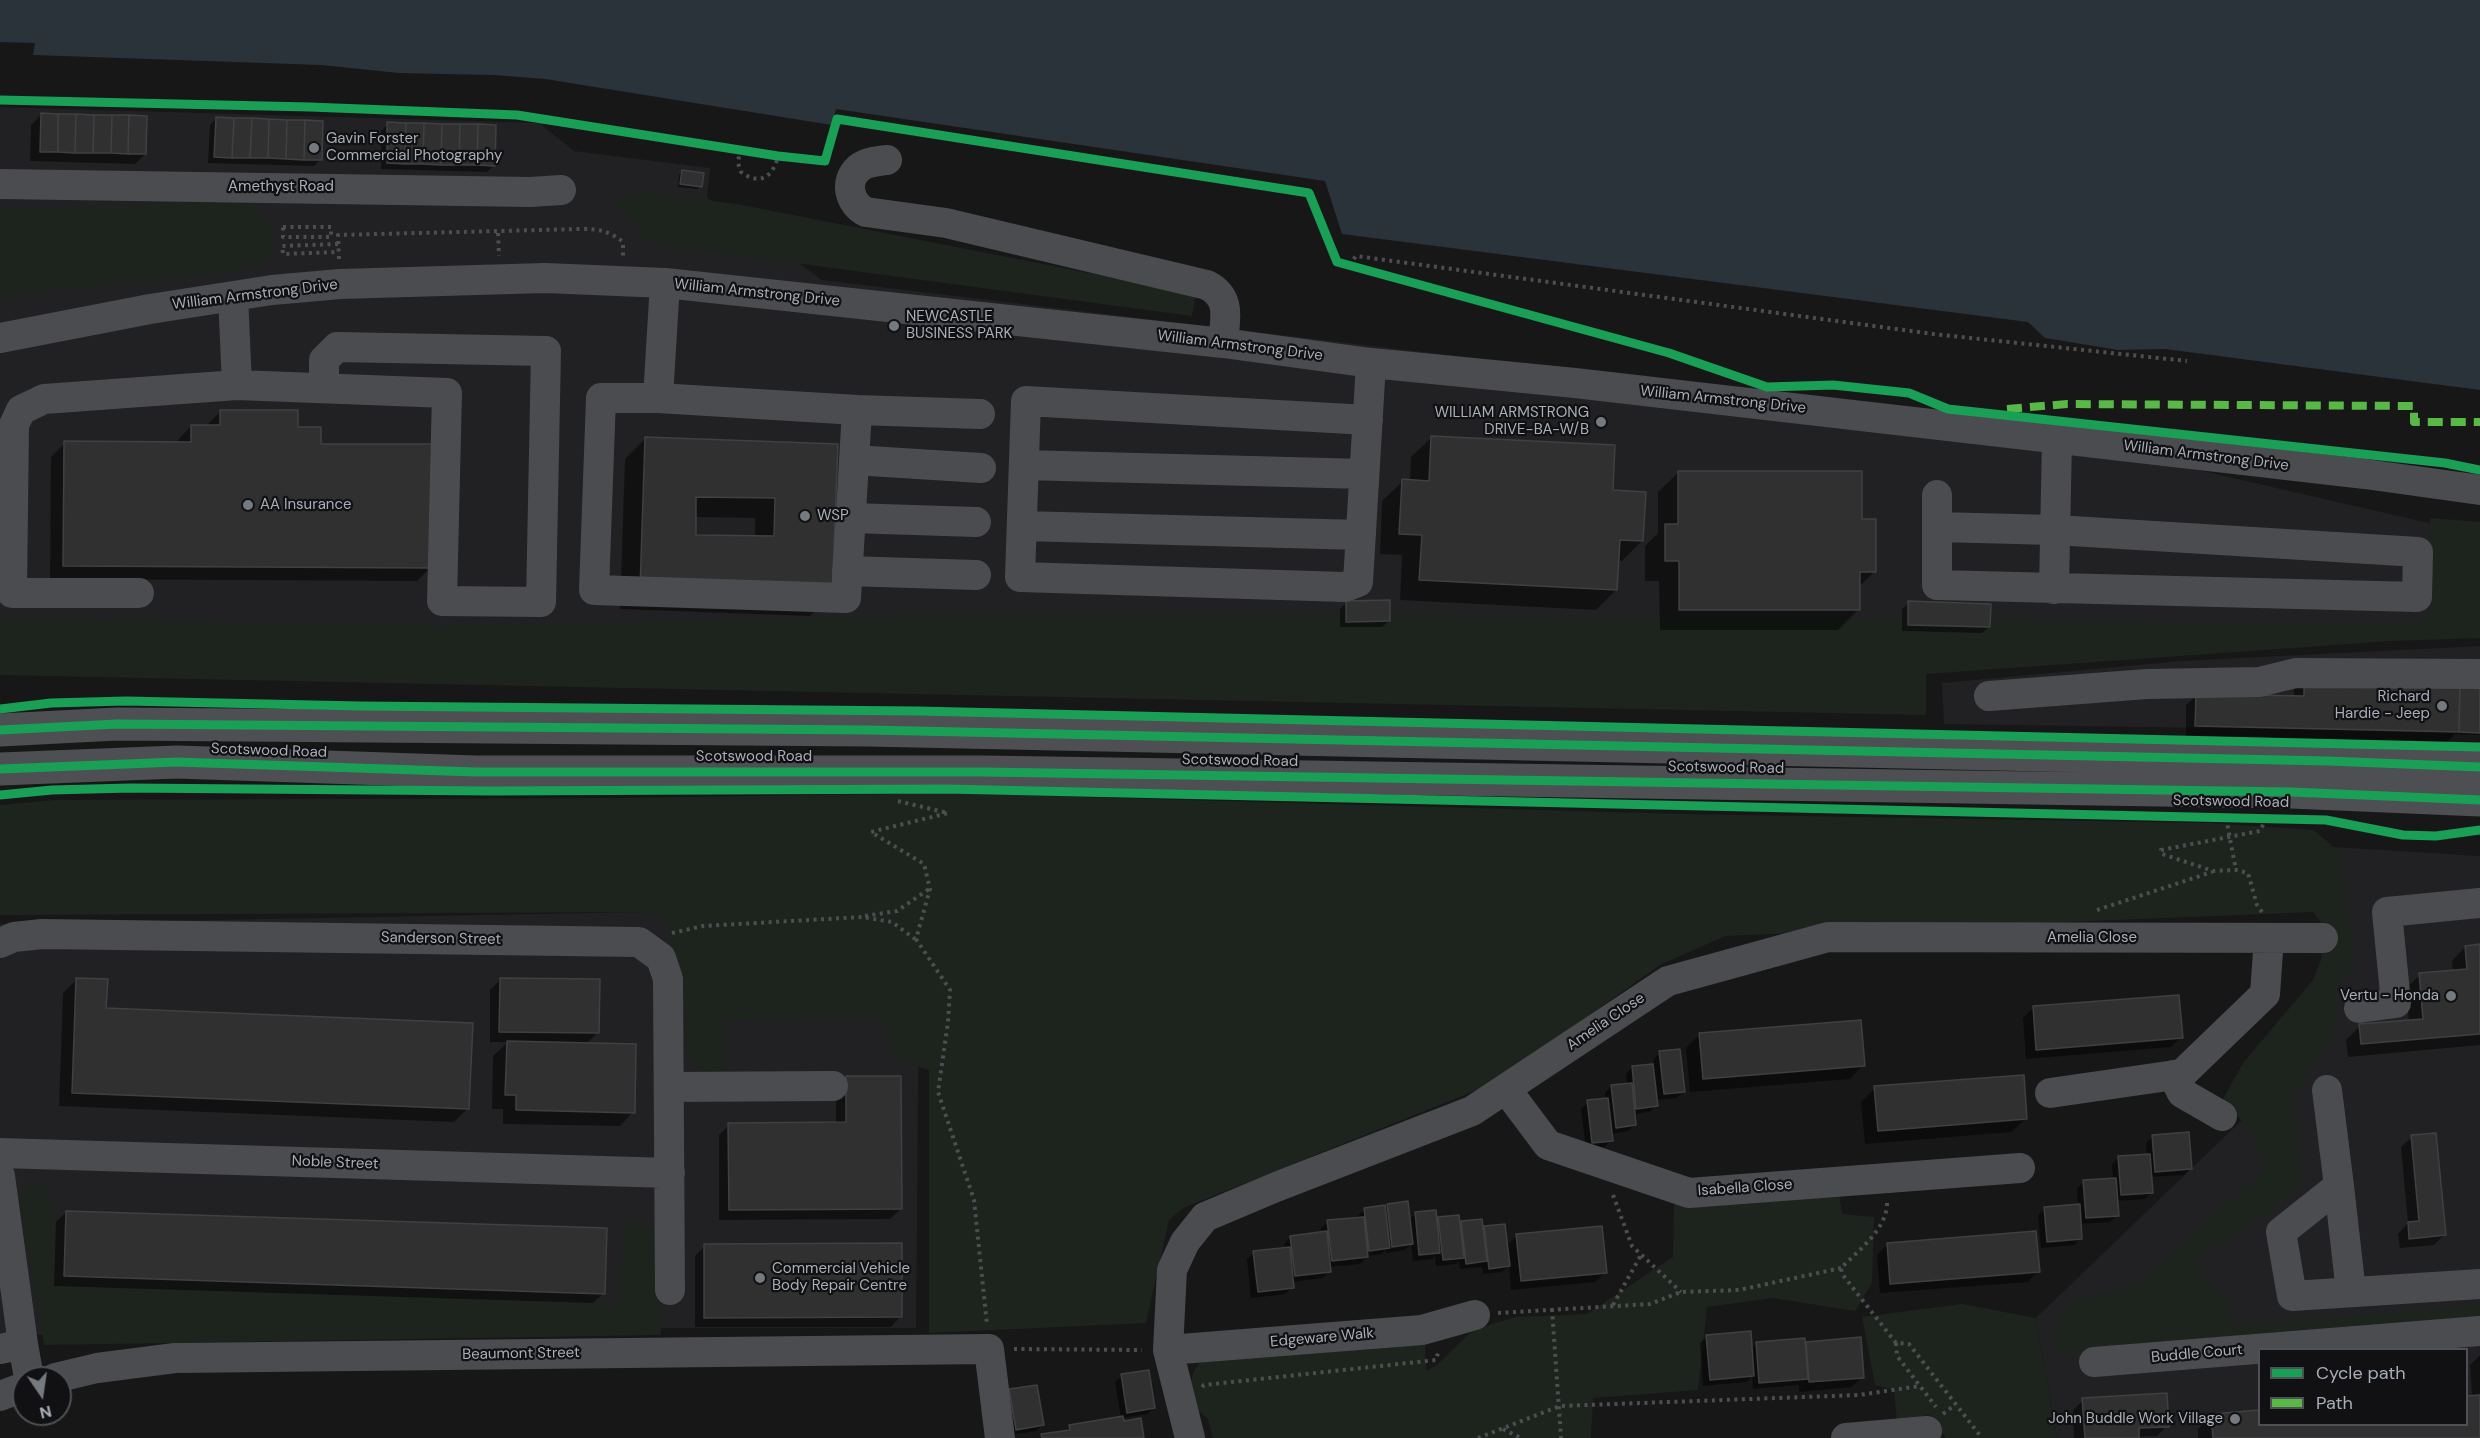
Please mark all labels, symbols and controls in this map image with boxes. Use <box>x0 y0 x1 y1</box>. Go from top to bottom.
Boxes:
place label: Gavin Forster Commercial Photography <box>326 130 502 165</box>
marker: Gavin Forster Commercial Photography <box>307 141 321 155</box>
street label: Amethyst Road <box>228 178 334 196</box>
street label: William Armstrong Drive <box>673 275 841 311</box>
street label: William Armstrong Drive <box>171 276 339 314</box>
place label: NEWCASTLE BUSINESS PARK <box>906 308 1012 343</box>
marker: NEWCASTLE BUSINESS PARK <box>887 319 901 333</box>
street label: William Armstrong Drive <box>1156 327 1324 365</box>
street label: William Armstrong Drive <box>1639 382 1807 418</box>
place label: WILLIAM ARMSTRONG DRIVE-BA-W/B <box>1434 404 1589 439</box>
marker: WILLIAM ARMSTRONG DRIVE-BA-W/B <box>1594 415 1608 429</box>
street label: William Armstrong Drive <box>2122 437 2290 475</box>
place label: AA Insurance <box>260 496 352 514</box>
marker: AA Insurance <box>241 498 255 512</box>
place label: WSP <box>817 507 849 525</box>
marker: WSP <box>798 509 812 523</box>
place label: Richard Hardie - Jeep <box>2335 688 2430 723</box>
marker: Richard Hardie - Jeep <box>2435 699 2449 713</box>
street label: Scotswood Road <box>211 740 327 762</box>
street label: Scotswood Road <box>696 748 812 766</box>
street label: Scotswood Road <box>1182 751 1298 771</box>
street label: Scotswood Road <box>1668 758 1784 778</box>
street label: Scotswood Road <box>2173 792 2289 812</box>
street label: Sanderson Street <box>381 929 501 949</box>
street label: Amelia Close <box>2047 929 2137 947</box>
place label: Vertu - Honda <box>2340 987 2439 1005</box>
street label: Amelia Close <box>1564 989 1648 1055</box>
marker: Vertu - Honda <box>2444 989 2458 1003</box>
street label: Noble Street <box>291 1152 379 1174</box>
street label: Isabella Close <box>1697 1176 1793 1200</box>
place label: Commercial Vehicle Body Repair Centre <box>772 1260 910 1295</box>
marker: Commercial Vehicle Body Repair Centre <box>753 1271 767 1285</box>
street label: Edgeware Walk <box>1269 1324 1375 1352</box>
street label: Buddle Court <box>2150 1341 2244 1367</box>
street label: Beaumont Street <box>462 1344 580 1364</box>
legend <box>2258 1348 2468 1426</box>
text: Cycle path <box>2316 1361 2406 1385</box>
north arrow <box>12 1366 72 1426</box>
text: Path <box>2316 1391 2353 1415</box>
text: N <box>38 1401 54 1424</box>
place label: John Buddle Work Village <box>2048 1410 2223 1428</box>
marker: John Buddle Work Village <box>2228 1412 2242 1426</box>

